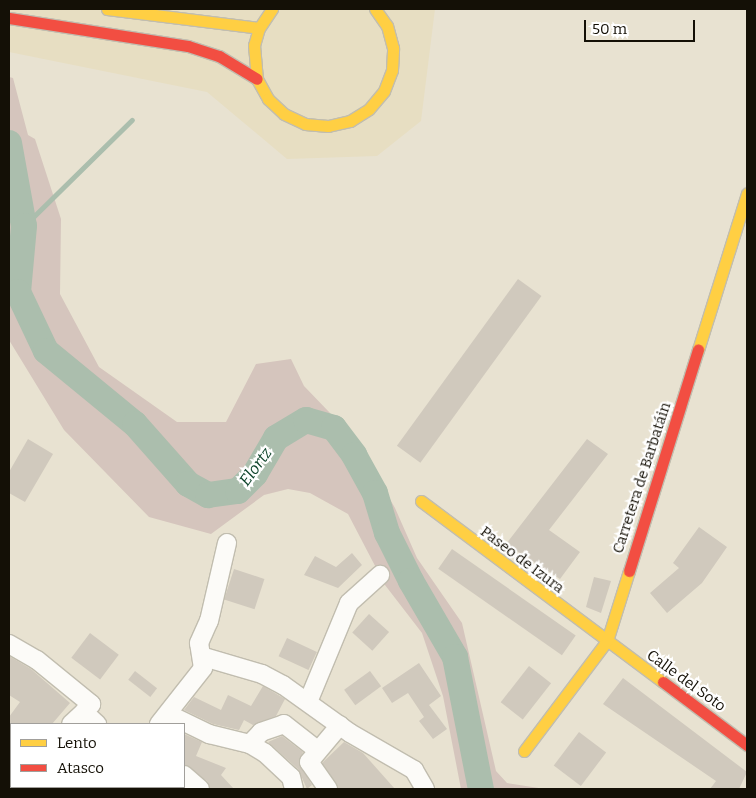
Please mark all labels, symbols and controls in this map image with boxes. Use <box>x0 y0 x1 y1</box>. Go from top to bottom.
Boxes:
scale bar <box>586 10 697 42</box>
text: 50 m <box>592 20 627 38</box>
street label: Carretera de Barbatáin <box>609 400 675 556</box>
water label: Elortz <box>236 444 276 490</box>
street label: Paseo de Izura <box>477 523 567 597</box>
street label: Calle del Soto <box>643 646 729 716</box>
legend <box>10 723 185 788</box>
text: Lento <box>57 734 97 752</box>
text: Atasco <box>57 759 104 777</box>

